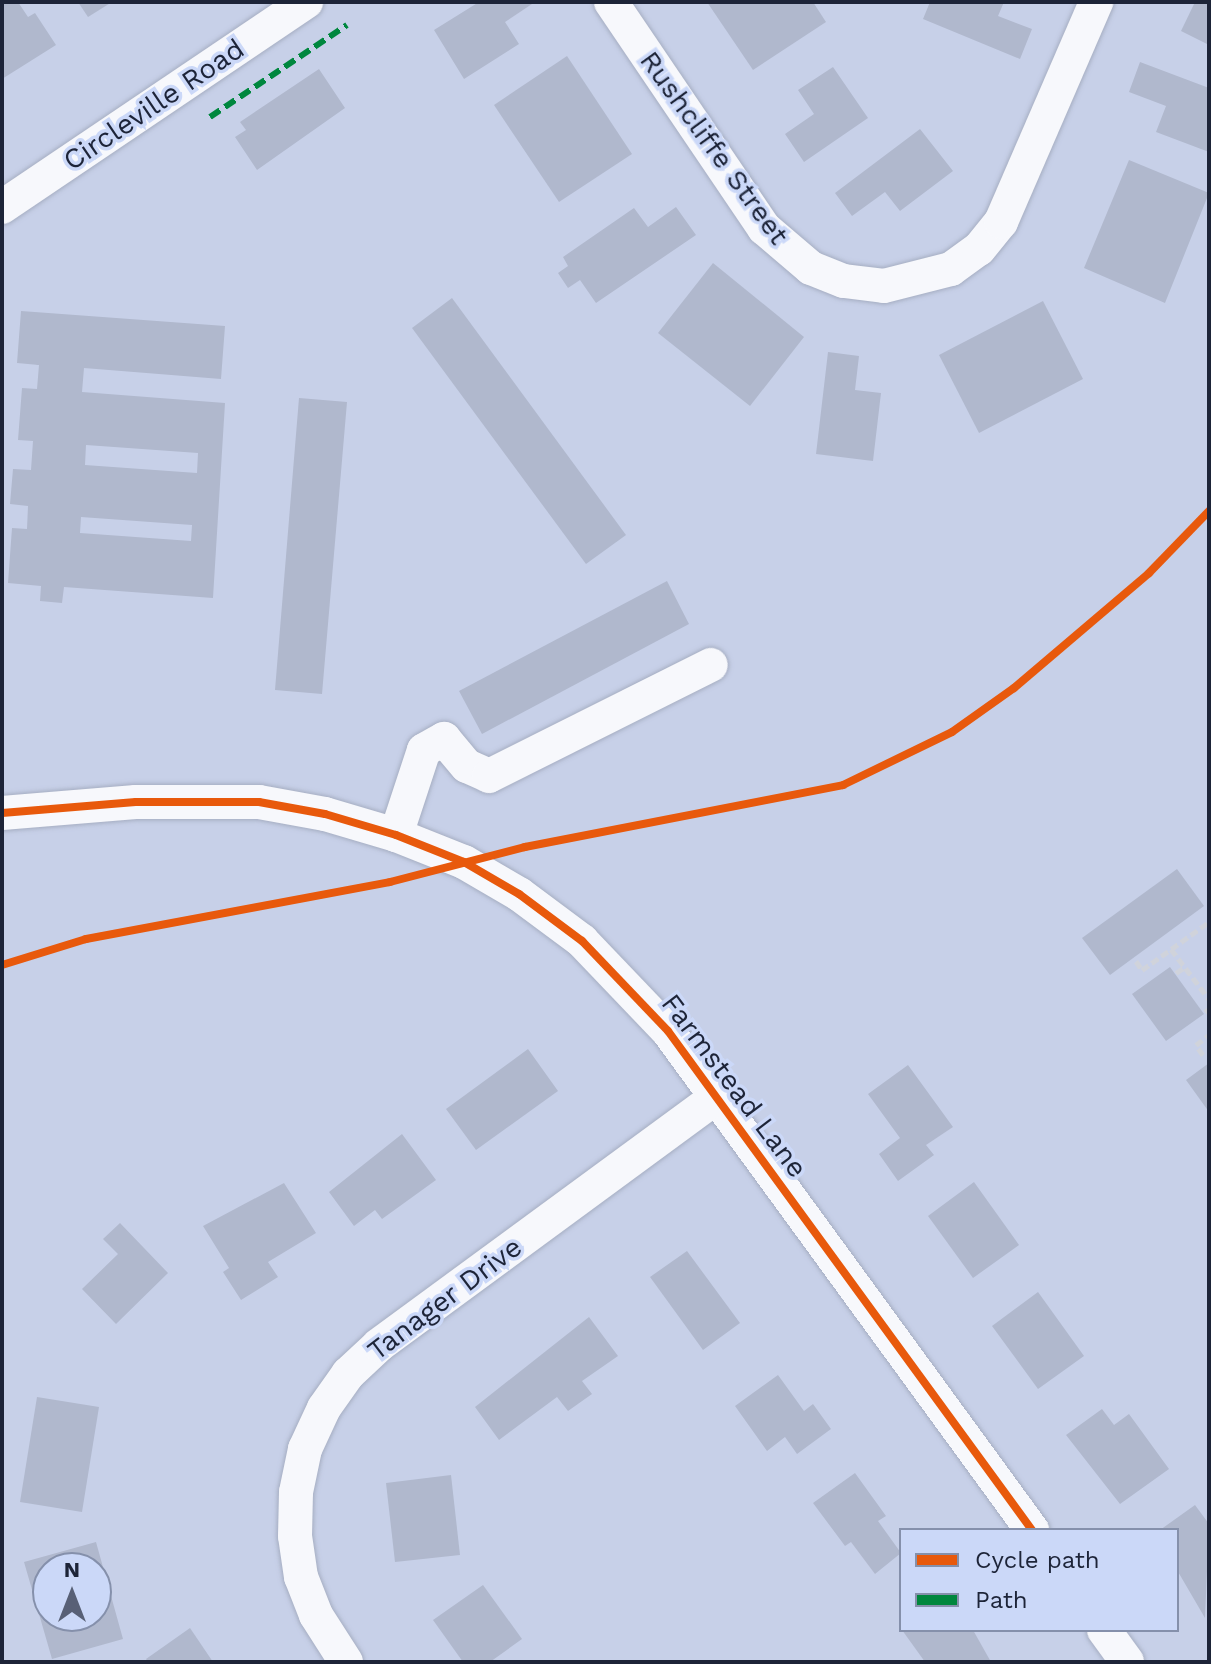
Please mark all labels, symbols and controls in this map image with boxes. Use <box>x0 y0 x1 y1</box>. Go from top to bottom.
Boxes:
street label: Circleville Road <box>57 32 251 178</box>
street label: Rushcliffe Street <box>633 45 795 251</box>
street label: Farmstead Lane <box>654 988 814 1184</box>
street label: Tanager Drive <box>361 1230 529 1368</box>
legend <box>899 1528 1179 1632</box>
text: Cycle path <box>975 1546 1100 1574</box>
north arrow <box>32 1552 112 1632</box>
text: N <box>64 1557 80 1582</box>
text: Path <box>975 1586 1028 1614</box>

